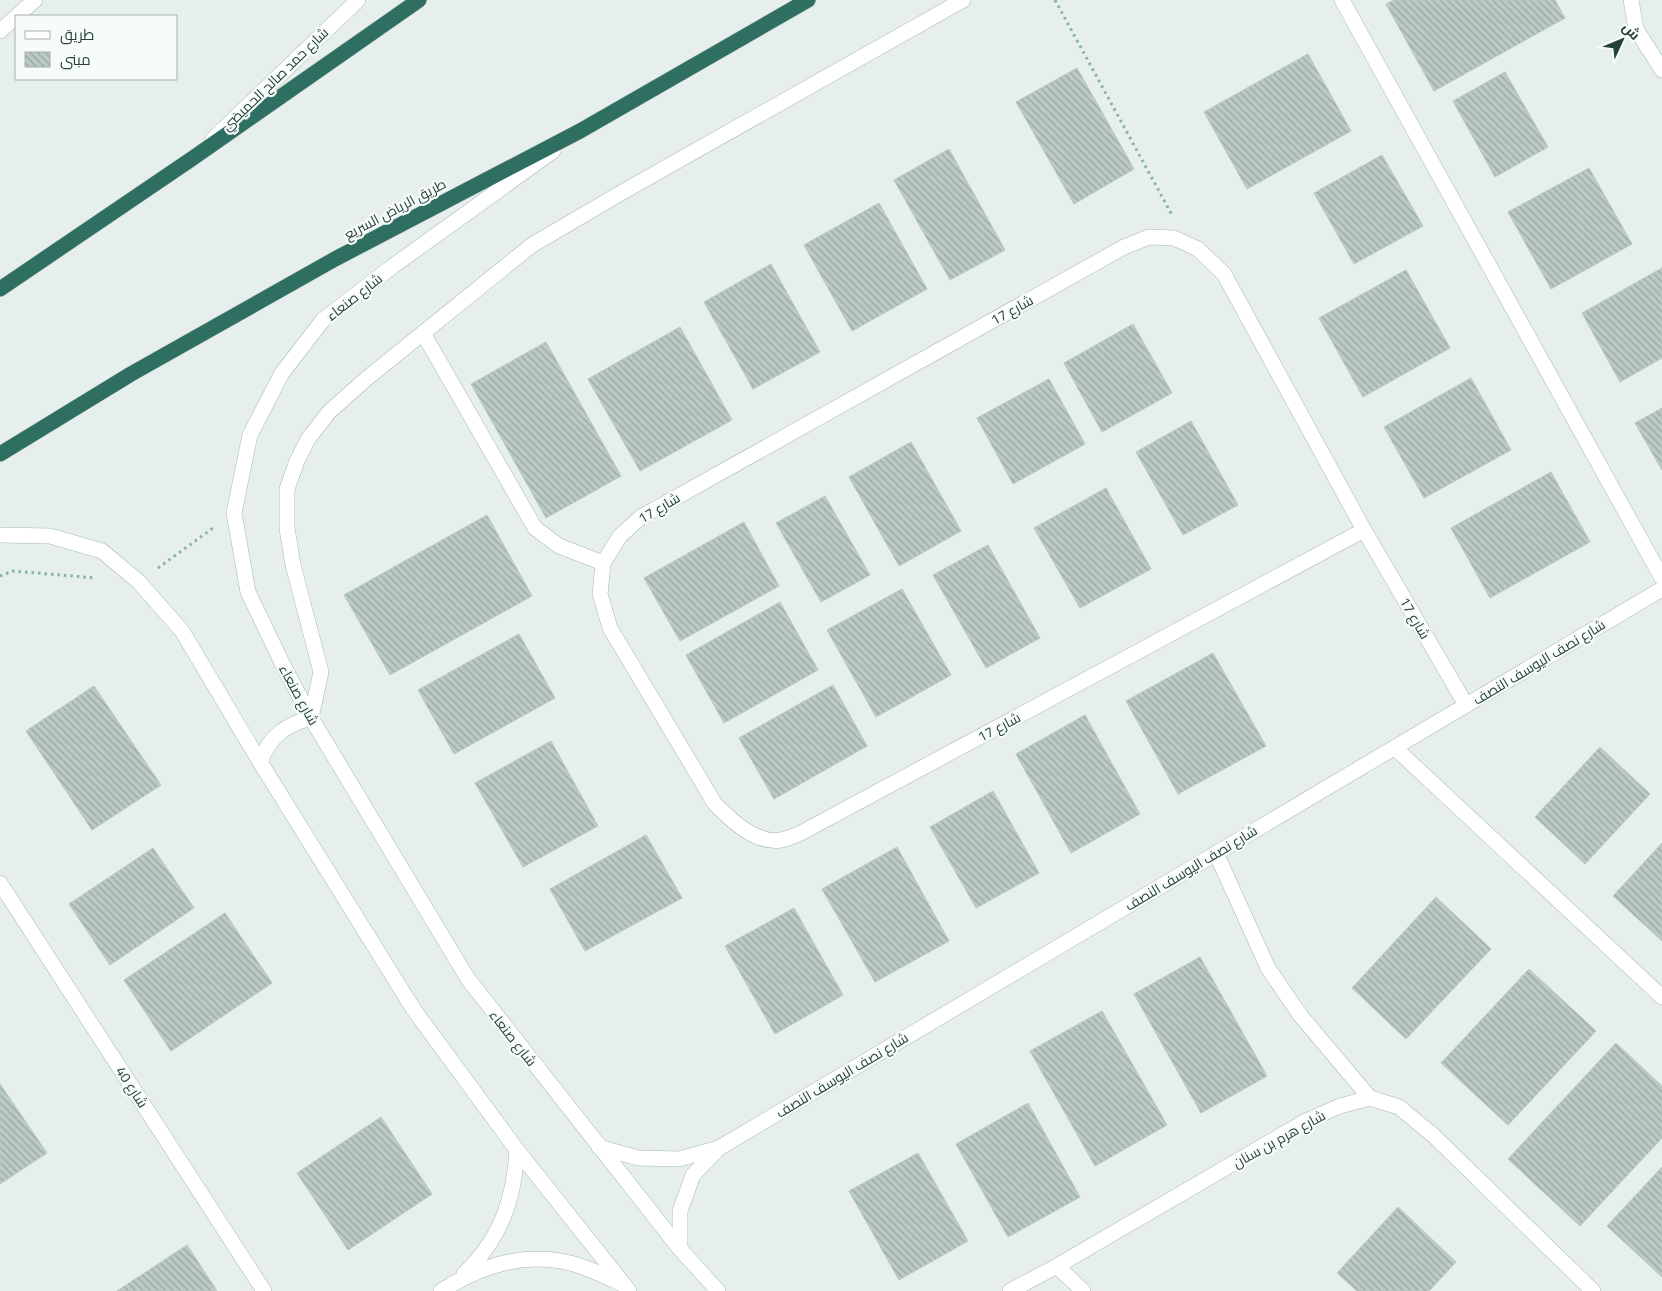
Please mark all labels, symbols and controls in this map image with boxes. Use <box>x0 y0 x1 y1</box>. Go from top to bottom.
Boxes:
legend <box>15 15 178 80</box>
north arrow <box>1597 15 1647 65</box>
text: ش <box>1618 17 1646 44</box>
street label: شارع حمد صالح الحميضي <box>216 22 334 136</box>
text: طريق <box>60 23 94 46</box>
text: مبنى <box>60 48 91 71</box>
street label: طريق الرياض السريع <box>340 173 450 244</box>
street label: شارع صنعاء <box>321 268 386 325</box>
street label: شارع 17 <box>987 289 1037 330</box>
street label: شارع 17 <box>634 487 684 528</box>
street label: شارع 17 <box>1395 593 1436 643</box>
street label: شارع نصف اليوسف النصف <box>1468 614 1609 710</box>
street label: شارع صنعاء <box>274 661 325 729</box>
street label: شارع 17 <box>974 707 1024 747</box>
street label: شارع نصف اليوسف النصف <box>1120 820 1261 916</box>
street label: شارع صنعاء <box>485 1005 542 1070</box>
street label: شارع نصف اليوسف النصف <box>771 1027 912 1123</box>
street label: شارع 40 <box>111 1062 154 1112</box>
street label: شارع هرم بن سنان <box>1229 1104 1329 1173</box>

